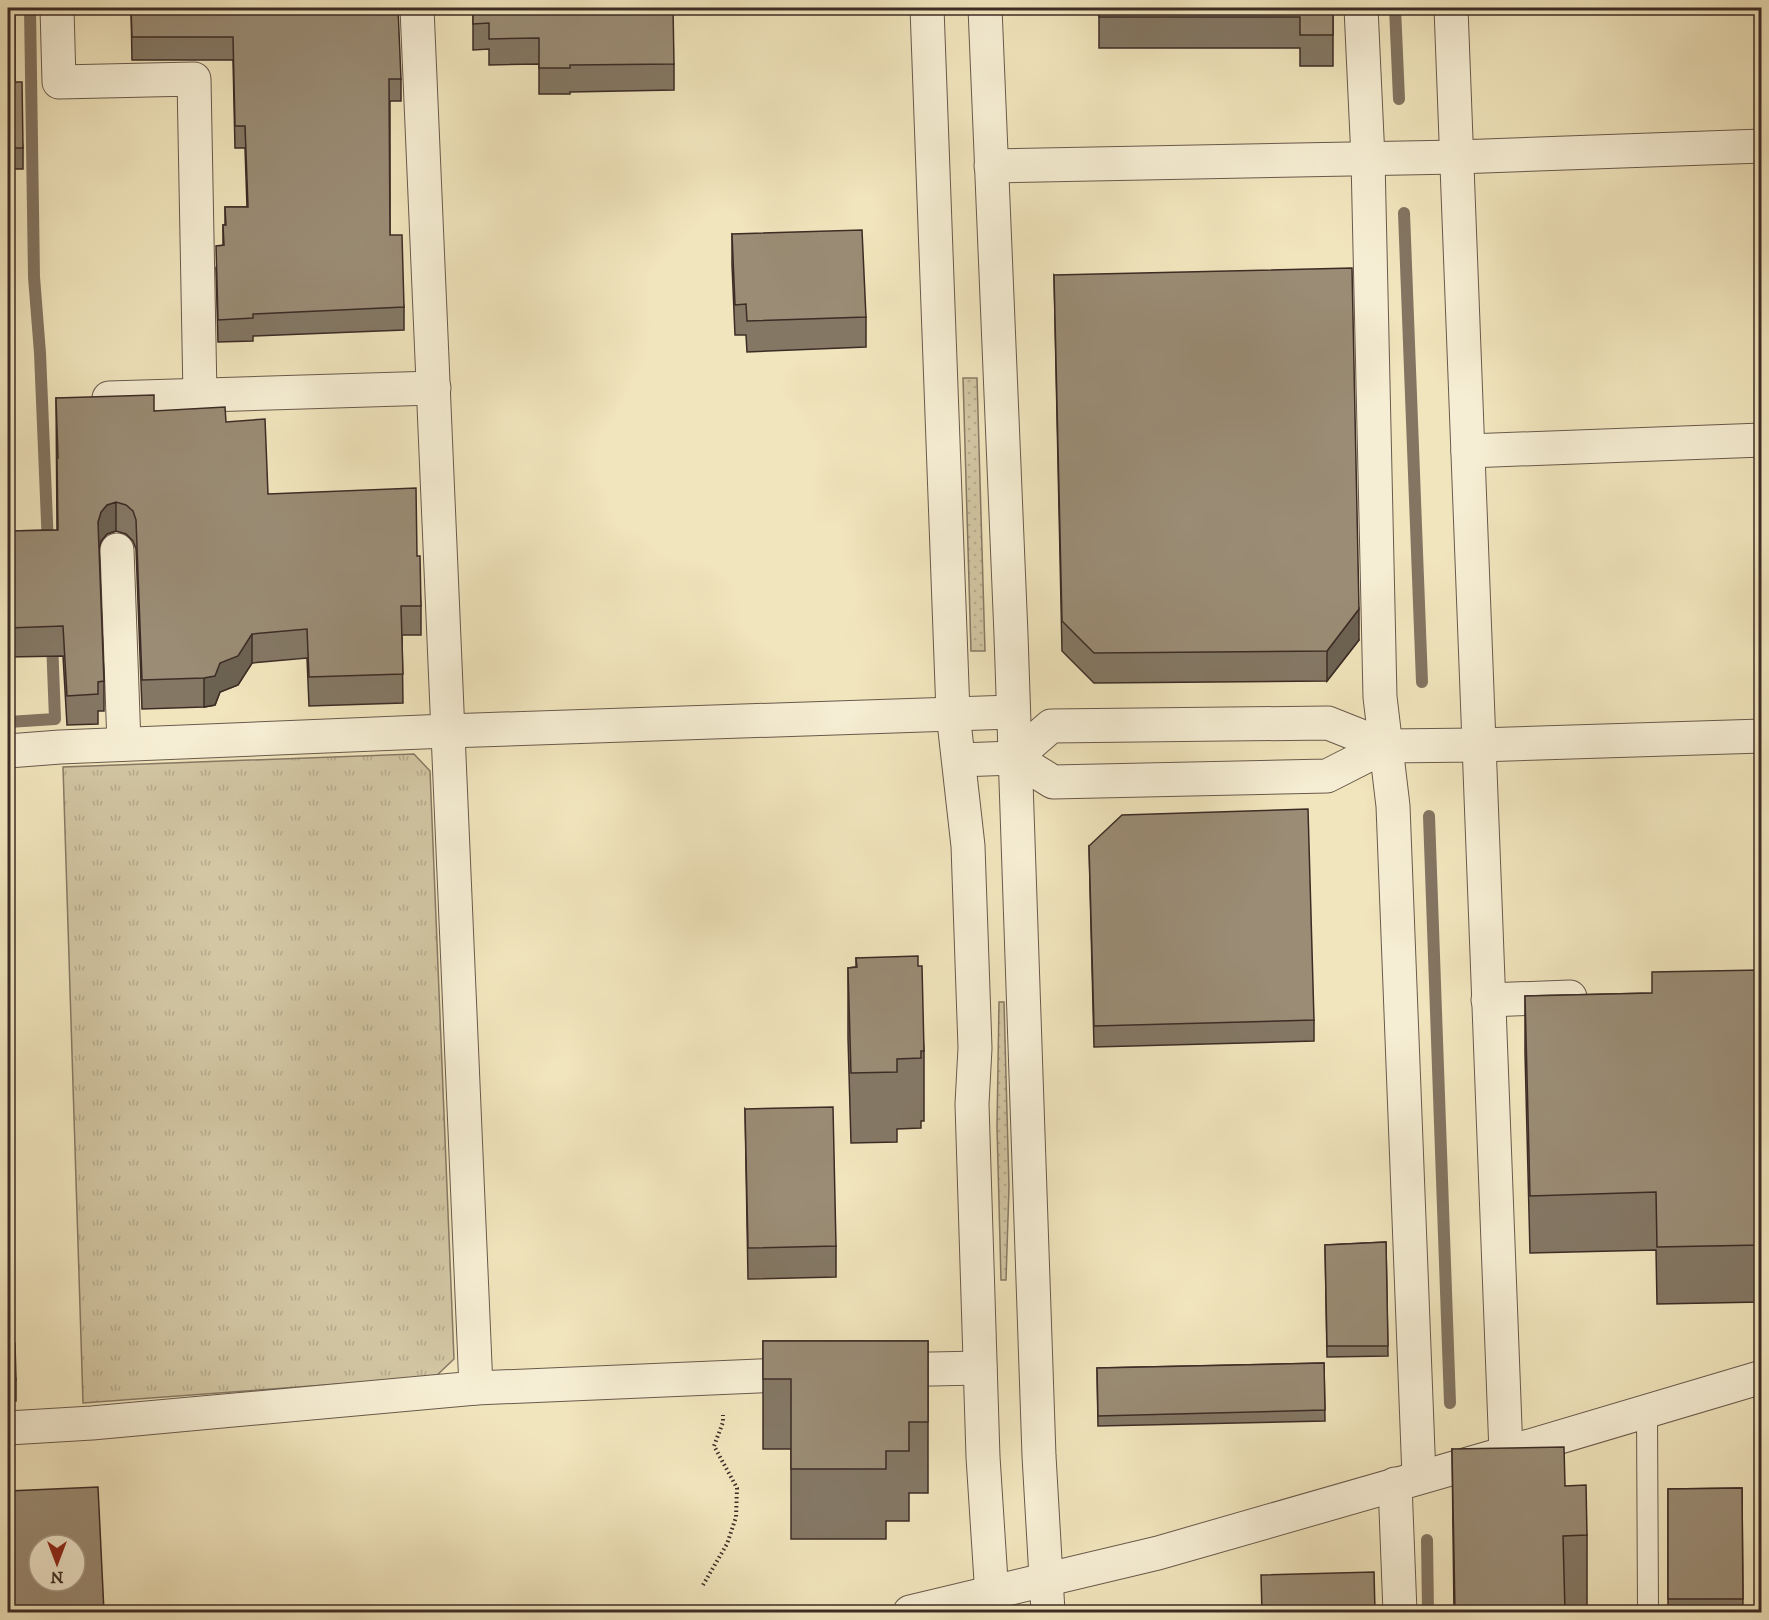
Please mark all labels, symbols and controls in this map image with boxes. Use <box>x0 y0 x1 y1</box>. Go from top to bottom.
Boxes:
north arrow <box>27 1533 87 1593</box>
text: N <box>50 1567 64 1587</box>

